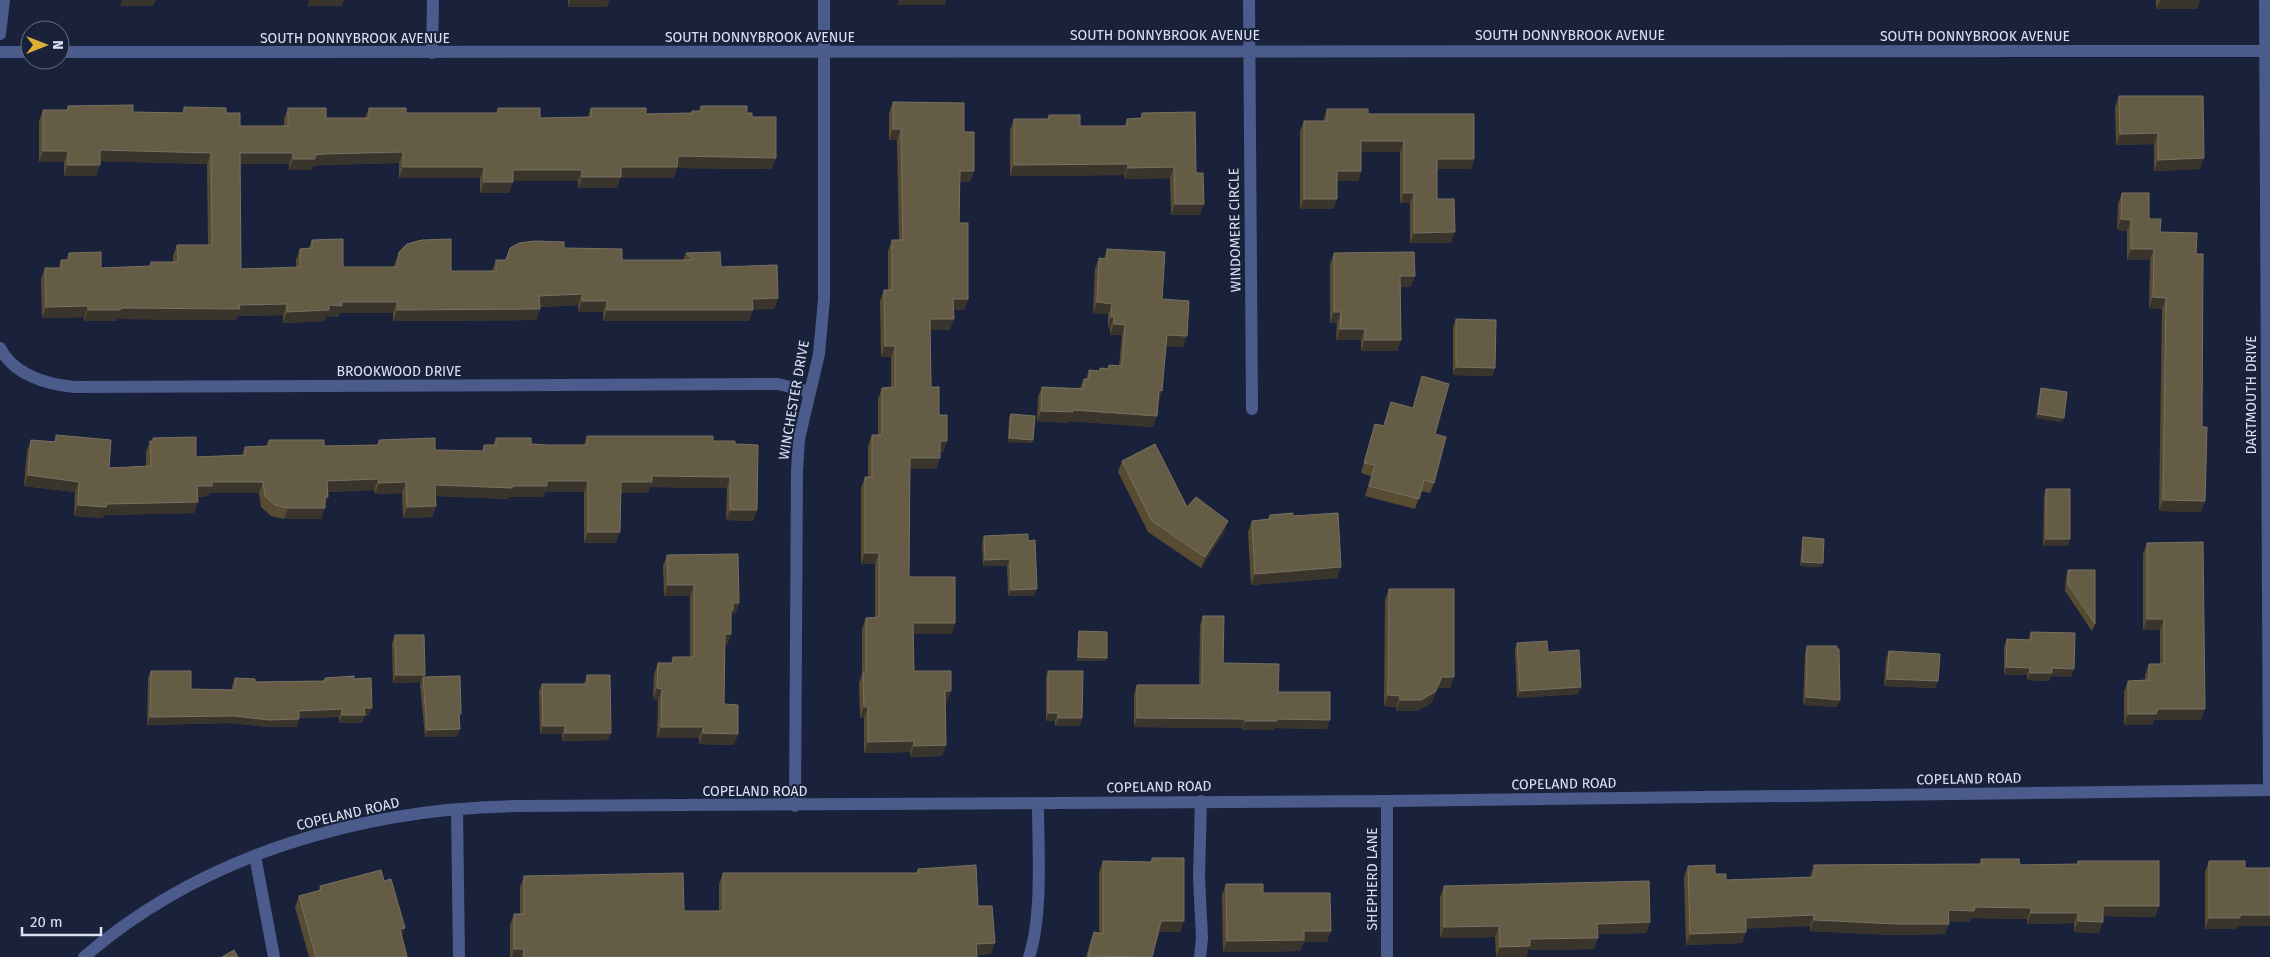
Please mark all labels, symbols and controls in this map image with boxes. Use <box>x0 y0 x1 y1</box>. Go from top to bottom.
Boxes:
north arrow <box>20 20 70 70</box>
street label: SOUTH DONNYBROOK AVENUE <box>1070 27 1260 44</box>
street label: SOUTH DONNYBROOK AVENUE <box>1475 27 1665 44</box>
street label: SOUTH DONNYBROOK AVENUE <box>1880 28 2070 45</box>
street label: SOUTH DONNYBROOK AVENUE <box>665 29 855 46</box>
street label: SOUTH DONNYBROOK AVENUE <box>260 30 450 47</box>
text: N <box>49 40 66 50</box>
street label: WINDOMERE CIRCLE <box>1225 168 1245 292</box>
street label: DARTMOUTH DRIVE <box>2243 335 2260 455</box>
street label: WINCHESTER DRIVE <box>775 339 813 461</box>
street label: BROOKWOOD DRIVE <box>336 363 462 380</box>
street label: COPELAND ROAD <box>1916 770 2022 788</box>
street label: COPELAND ROAD <box>1511 775 1617 793</box>
street label: COPELAND ROAD <box>1106 778 1212 796</box>
street label: COPELAND ROAD <box>702 783 808 800</box>
street label: COPELAND ROAD <box>295 794 401 834</box>
street label: SHEPHERD LANE <box>1364 827 1381 931</box>
scale bar <box>22 904 101 936</box>
text: 20 m <box>30 913 63 931</box>

